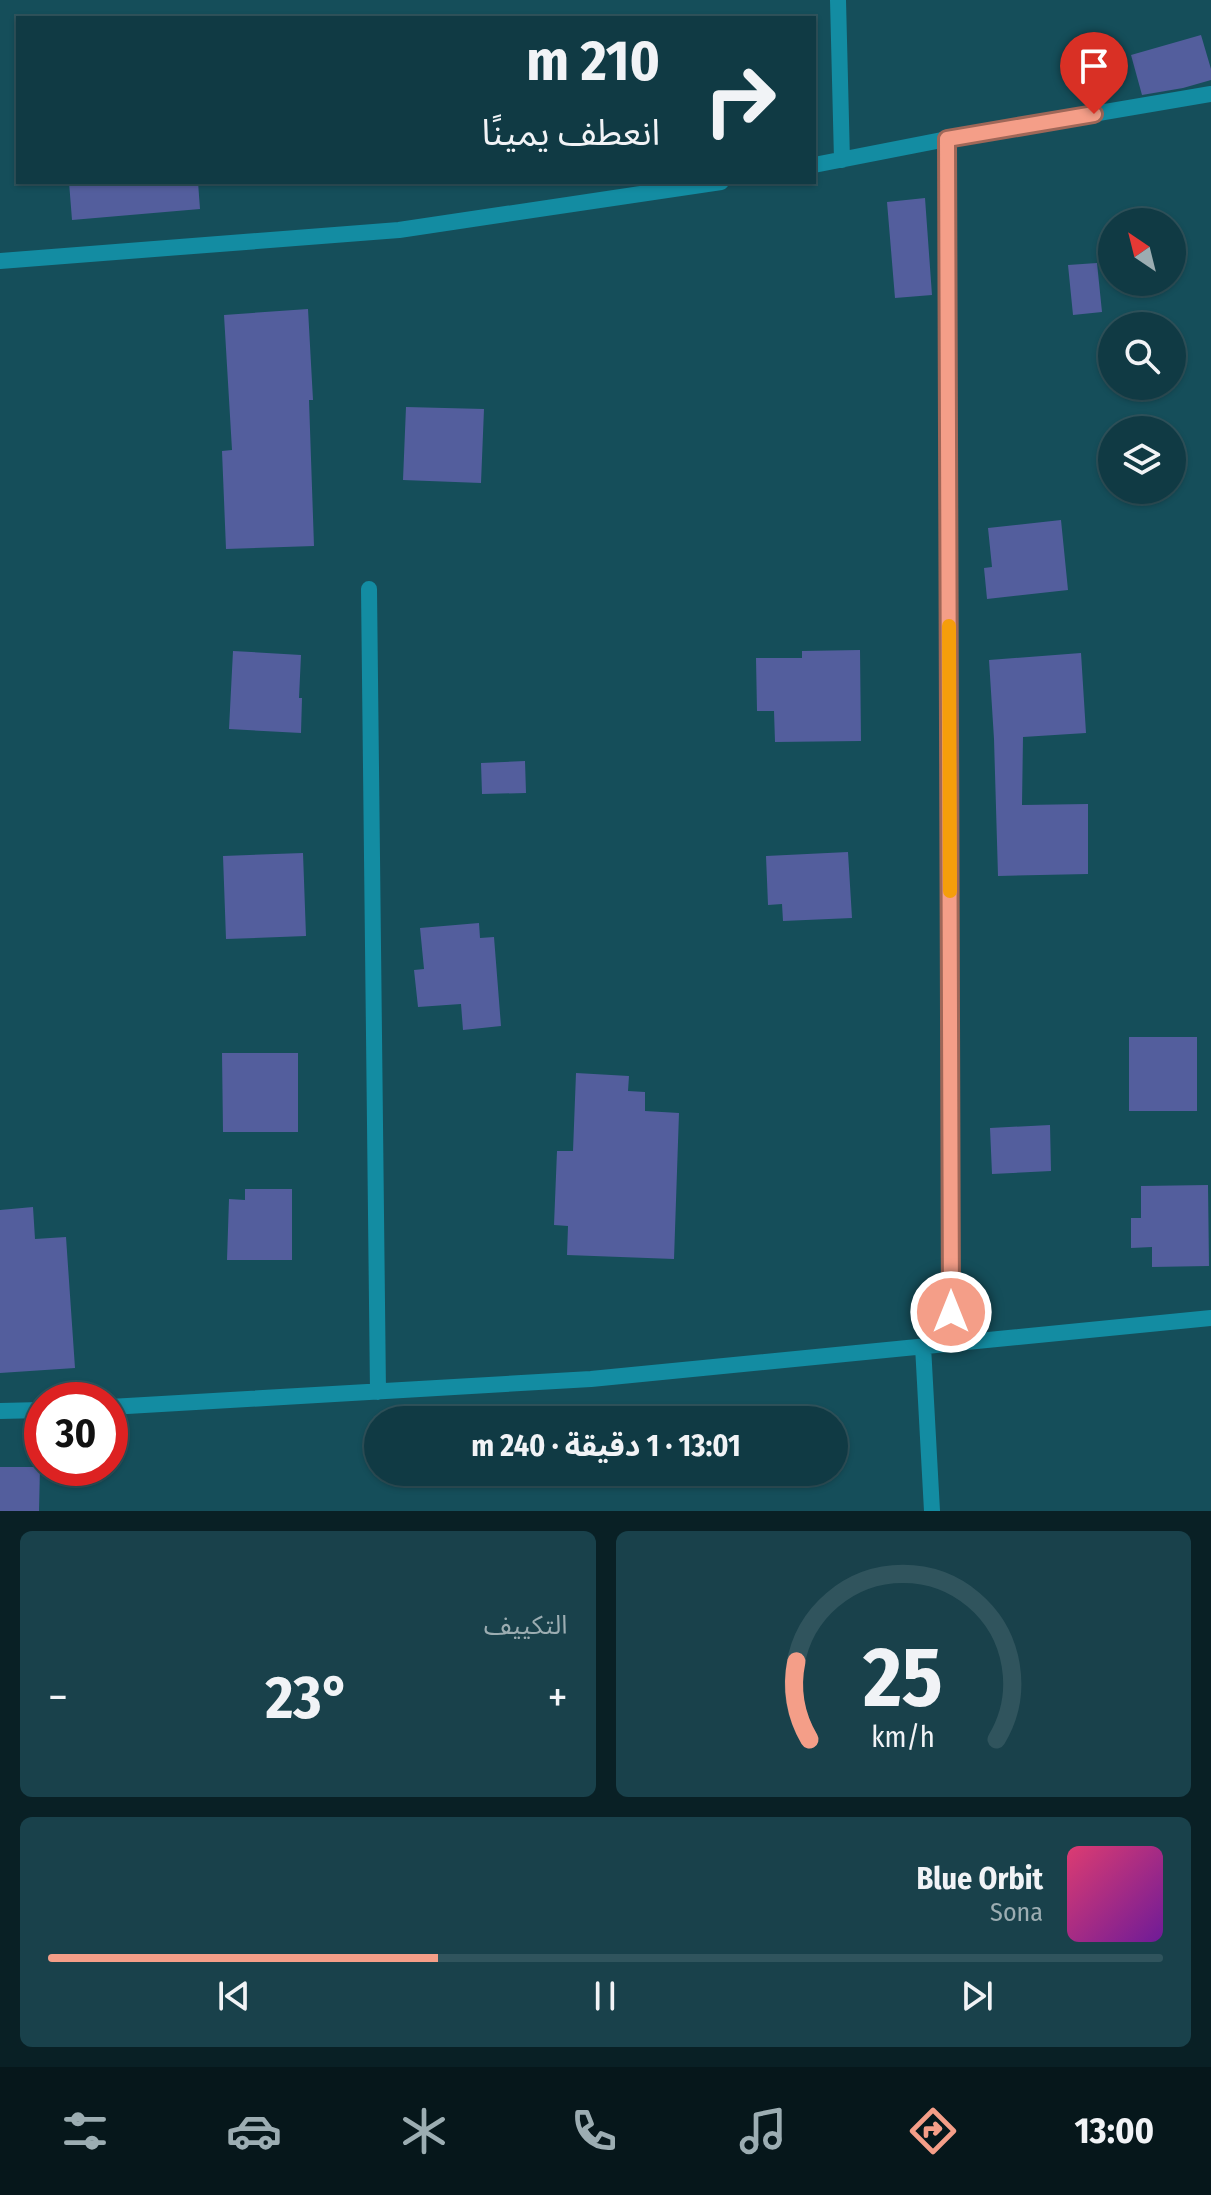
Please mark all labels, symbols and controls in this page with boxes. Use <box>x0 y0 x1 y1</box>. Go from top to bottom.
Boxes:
text: 210 m <box>526 28 660 95</box>
pin <box>1060 32 1128 114</box>
icon: arrive <box>1072 44 1116 88</box>
icon: right <box>688 48 792 152</box>
text: انعطف يمينًا <box>482 111 660 155</box>
north arrow <box>1098 208 1186 296</box>
map controls <box>1098 208 1186 504</box>
button: search <box>1098 312 1186 400</box>
button: layers <box>1098 416 1186 504</box>
position arrow <box>909 1270 993 1354</box>
speed limit sign: 30 <box>24 1382 128 1486</box>
text: 13:01 · 1 دقيقة · 240 m <box>471 1428 741 1464</box>
text: التكييف <box>484 1610 568 1641</box>
text: 25 <box>863 1628 943 1728</box>
text: 23° <box>266 1662 350 1734</box>
text: − <box>48 1671 68 1724</box>
text: + <box>547 1671 567 1724</box>
text: km/h <box>871 1720 935 1755</box>
text: Blue Orbit <box>917 1861 1043 1897</box>
text: Sona <box>990 1897 1043 1928</box>
icon: previous <box>212 1974 256 2018</box>
icon: pause <box>583 1974 627 2018</box>
icon: next <box>955 1974 999 2018</box>
icon: filters <box>57 2103 113 2159</box>
icon: car <box>226 2103 282 2159</box>
icon: climate <box>396 2103 452 2159</box>
icon: phone <box>566 2103 622 2159</box>
icon: music <box>735 2103 791 2159</box>
icon: directions <box>905 2103 961 2159</box>
text: 13:00 <box>1074 2109 1154 2153</box>

